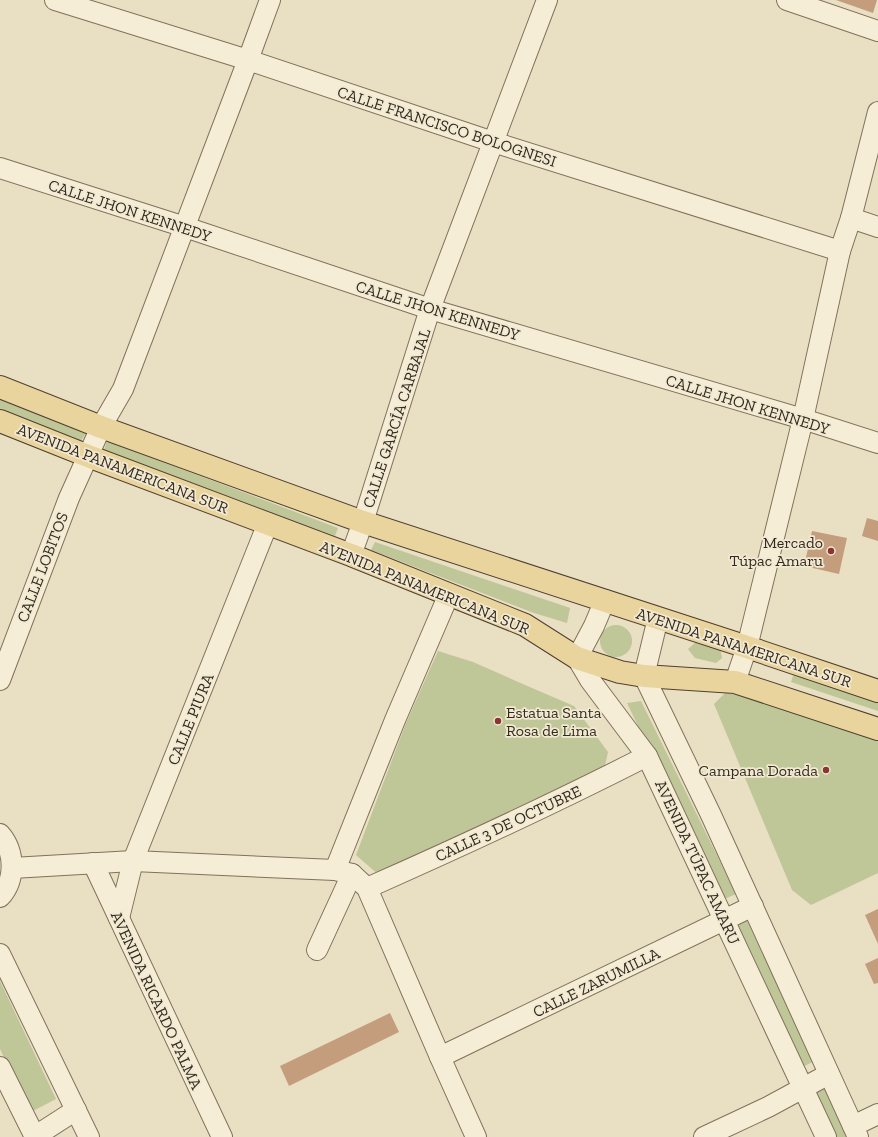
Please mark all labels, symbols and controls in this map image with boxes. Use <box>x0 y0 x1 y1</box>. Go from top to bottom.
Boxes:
street label: CALLE FRANCISCO BOLOGNESI <box>335 82 559 171</box>
street label: CALLE JHON KENNEDY <box>46 175 214 246</box>
street label: CALLE JHON KENNEDY <box>354 277 522 345</box>
street label: CALLE GARCÍA CARBAJAL <box>358 326 435 510</box>
street label: CALLE JHON KENNEDY <box>664 371 832 439</box>
street label: AVENIDA PANAMERICANA SUR <box>14 419 231 518</box>
street label: CALLE LOBITOS <box>13 510 72 625</box>
place label: Mercado Túpac Amaru <box>729 533 823 570</box>
street label: AVENIDA PANAMERICANA SUR <box>317 537 533 638</box>
marker: Mercado Túpac Amaru <box>826 546 836 556</box>
street label: AVENIDA PANAMERICANA SUR <box>634 604 854 691</box>
street label: CALLE PIURA <box>163 670 218 768</box>
place label: Estatua Santa Rosa de Lima <box>506 703 602 740</box>
marker: Estatua Santa Rosa de Lima <box>493 716 503 726</box>
place label: Campana Dorada <box>699 761 818 780</box>
marker: Campana Dorada <box>821 765 831 775</box>
street label: AVENIDA TÚPAC AMARU <box>651 777 744 947</box>
street label: CALLE 3 DE OCTUBRE <box>432 781 584 866</box>
street label: AVENIDA RICARDO PALMA <box>107 908 206 1093</box>
street label: CALLE ZARUMILLA <box>530 943 663 1021</box>

